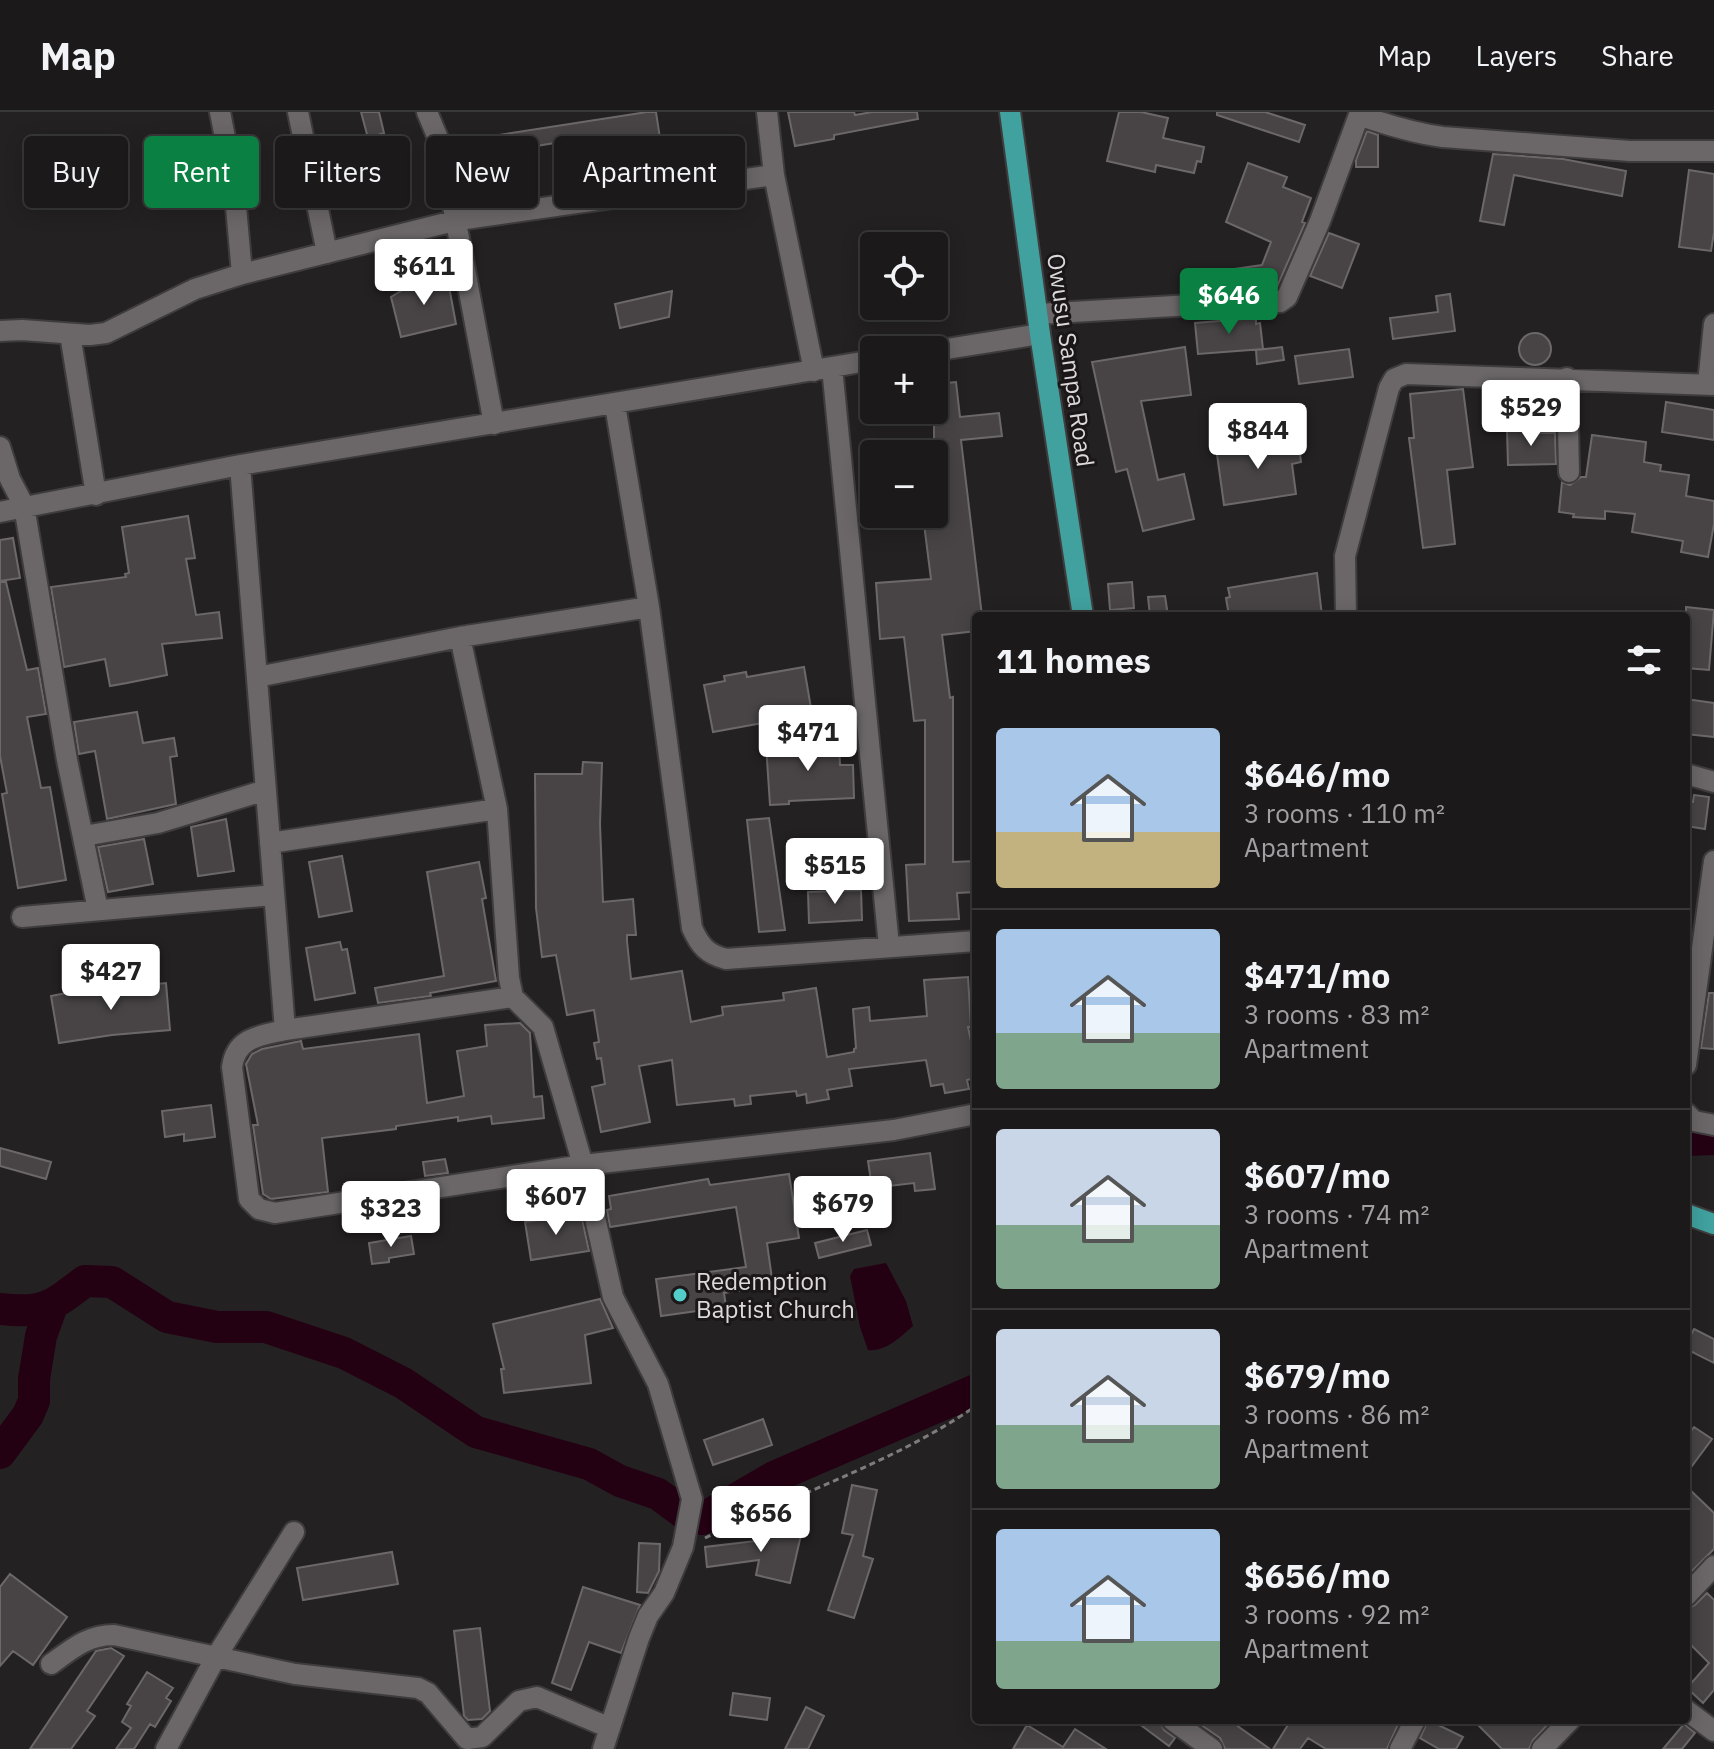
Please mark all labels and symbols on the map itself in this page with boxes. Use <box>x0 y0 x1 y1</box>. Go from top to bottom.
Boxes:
pin: $611 <box>377 239 471 307</box>
street label: Owusu Sampa Road <box>1040 251 1102 469</box>
pin: $646 <box>1182 268 1276 336</box>
pin: $529 <box>1484 380 1578 448</box>
pin: $844 <box>1211 403 1305 471</box>
pin: $471 <box>761 705 855 773</box>
pin: $515 <box>788 838 882 906</box>
pin: $427 <box>64 944 158 1012</box>
pin: $607 <box>509 1169 603 1237</box>
pin: $679 <box>796 1176 890 1244</box>
pin: $323 <box>344 1181 438 1249</box>
place label: Redemption Baptist Church <box>696 1265 855 1325</box>
marker: Redemption Baptist Church <box>671 1286 689 1304</box>
pin: $656 <box>714 1486 808 1554</box>

